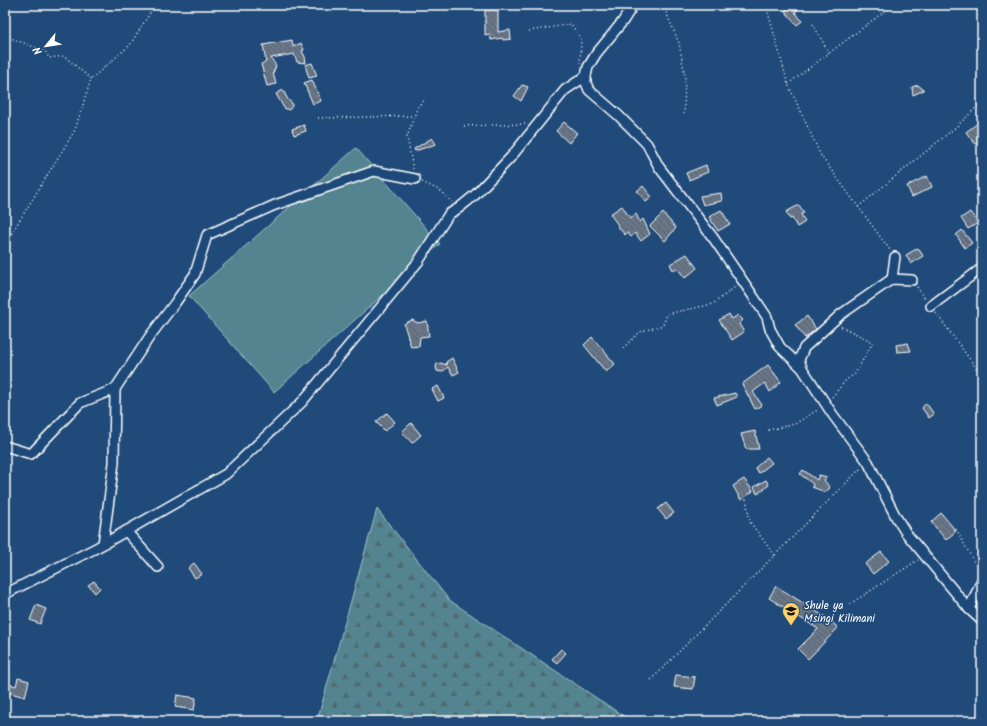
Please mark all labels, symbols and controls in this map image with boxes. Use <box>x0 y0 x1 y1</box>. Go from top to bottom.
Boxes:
north arrow <box>26 26 66 66</box>
text: N <box>29 43 48 58</box>
place label: Shule ya Msingi Kilimani <box>804 597 875 628</box>
school or university icon: Shule ya Msingi Kilimani <box>781 601 801 626</box>

